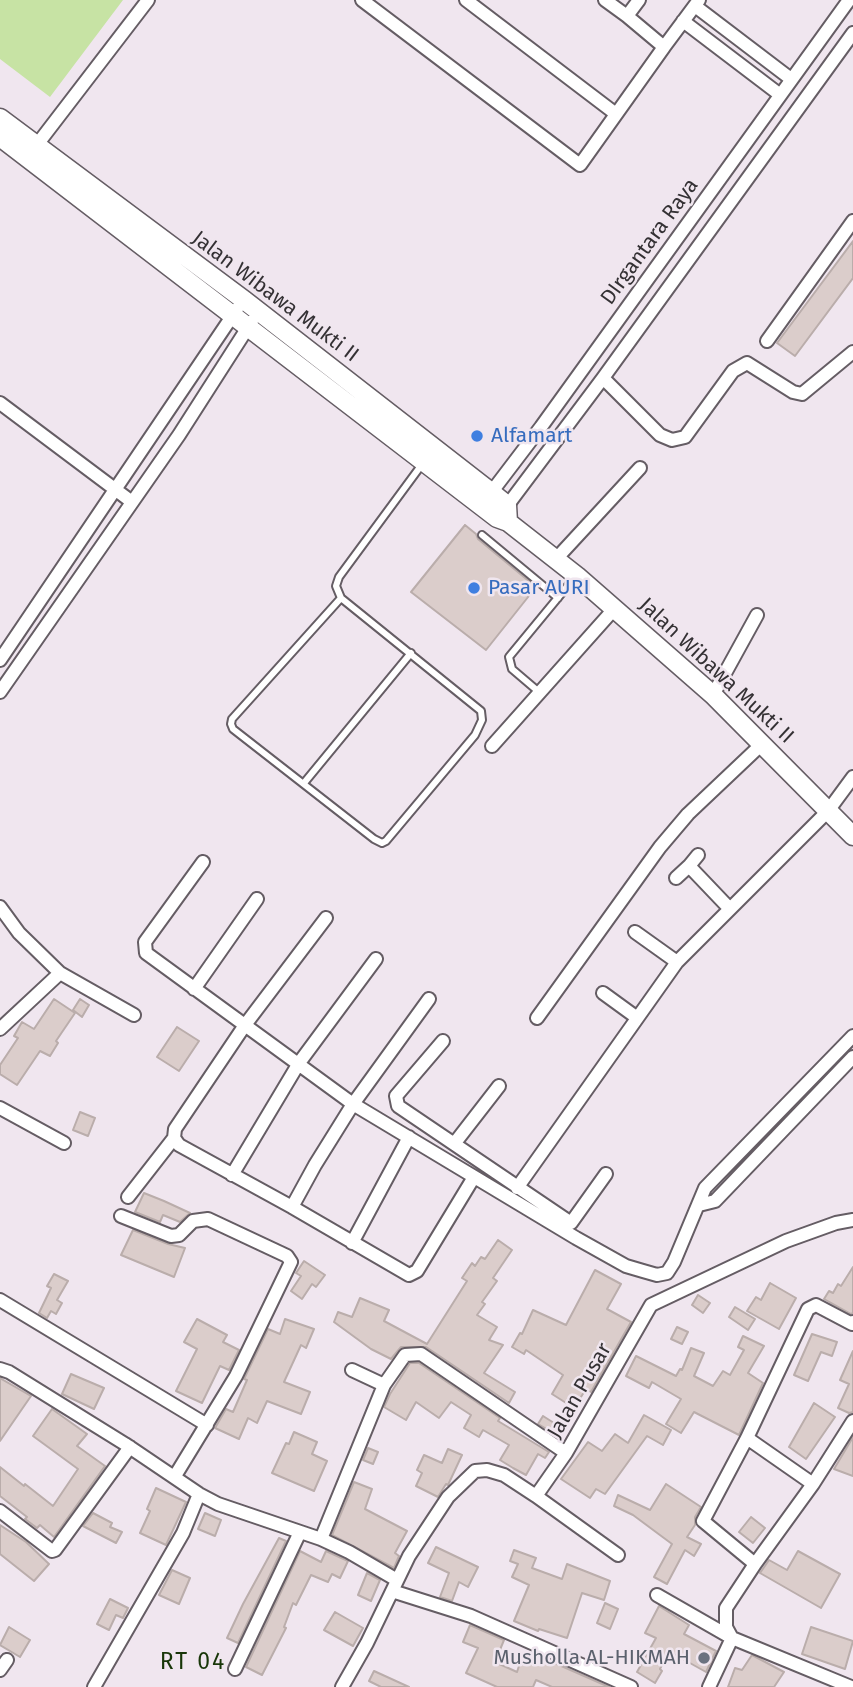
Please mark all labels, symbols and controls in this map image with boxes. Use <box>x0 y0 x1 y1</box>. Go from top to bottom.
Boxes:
street label: DIrgantara Raya <box>596 174 704 310</box>
street label: Jalan Wibawa Mukti II <box>187 226 363 368</box>
place label: Alfamart <box>491 423 572 449</box>
marker: Alfamart <box>469 428 485 444</box>
place label: Pasar AURI <box>488 575 590 601</box>
marker: Pasar AURI <box>466 580 482 596</box>
street label: Jalan Wibawa Mukti II <box>633 593 799 749</box>
street label: Jalan Pusar <box>543 1339 617 1443</box>
place label: Musholla AL-HIKMAH <box>494 1645 690 1671</box>
district label: RT 04 <box>160 1649 226 1677</box>
marker: Musholla AL-HIKMAH <box>696 1650 712 1666</box>

